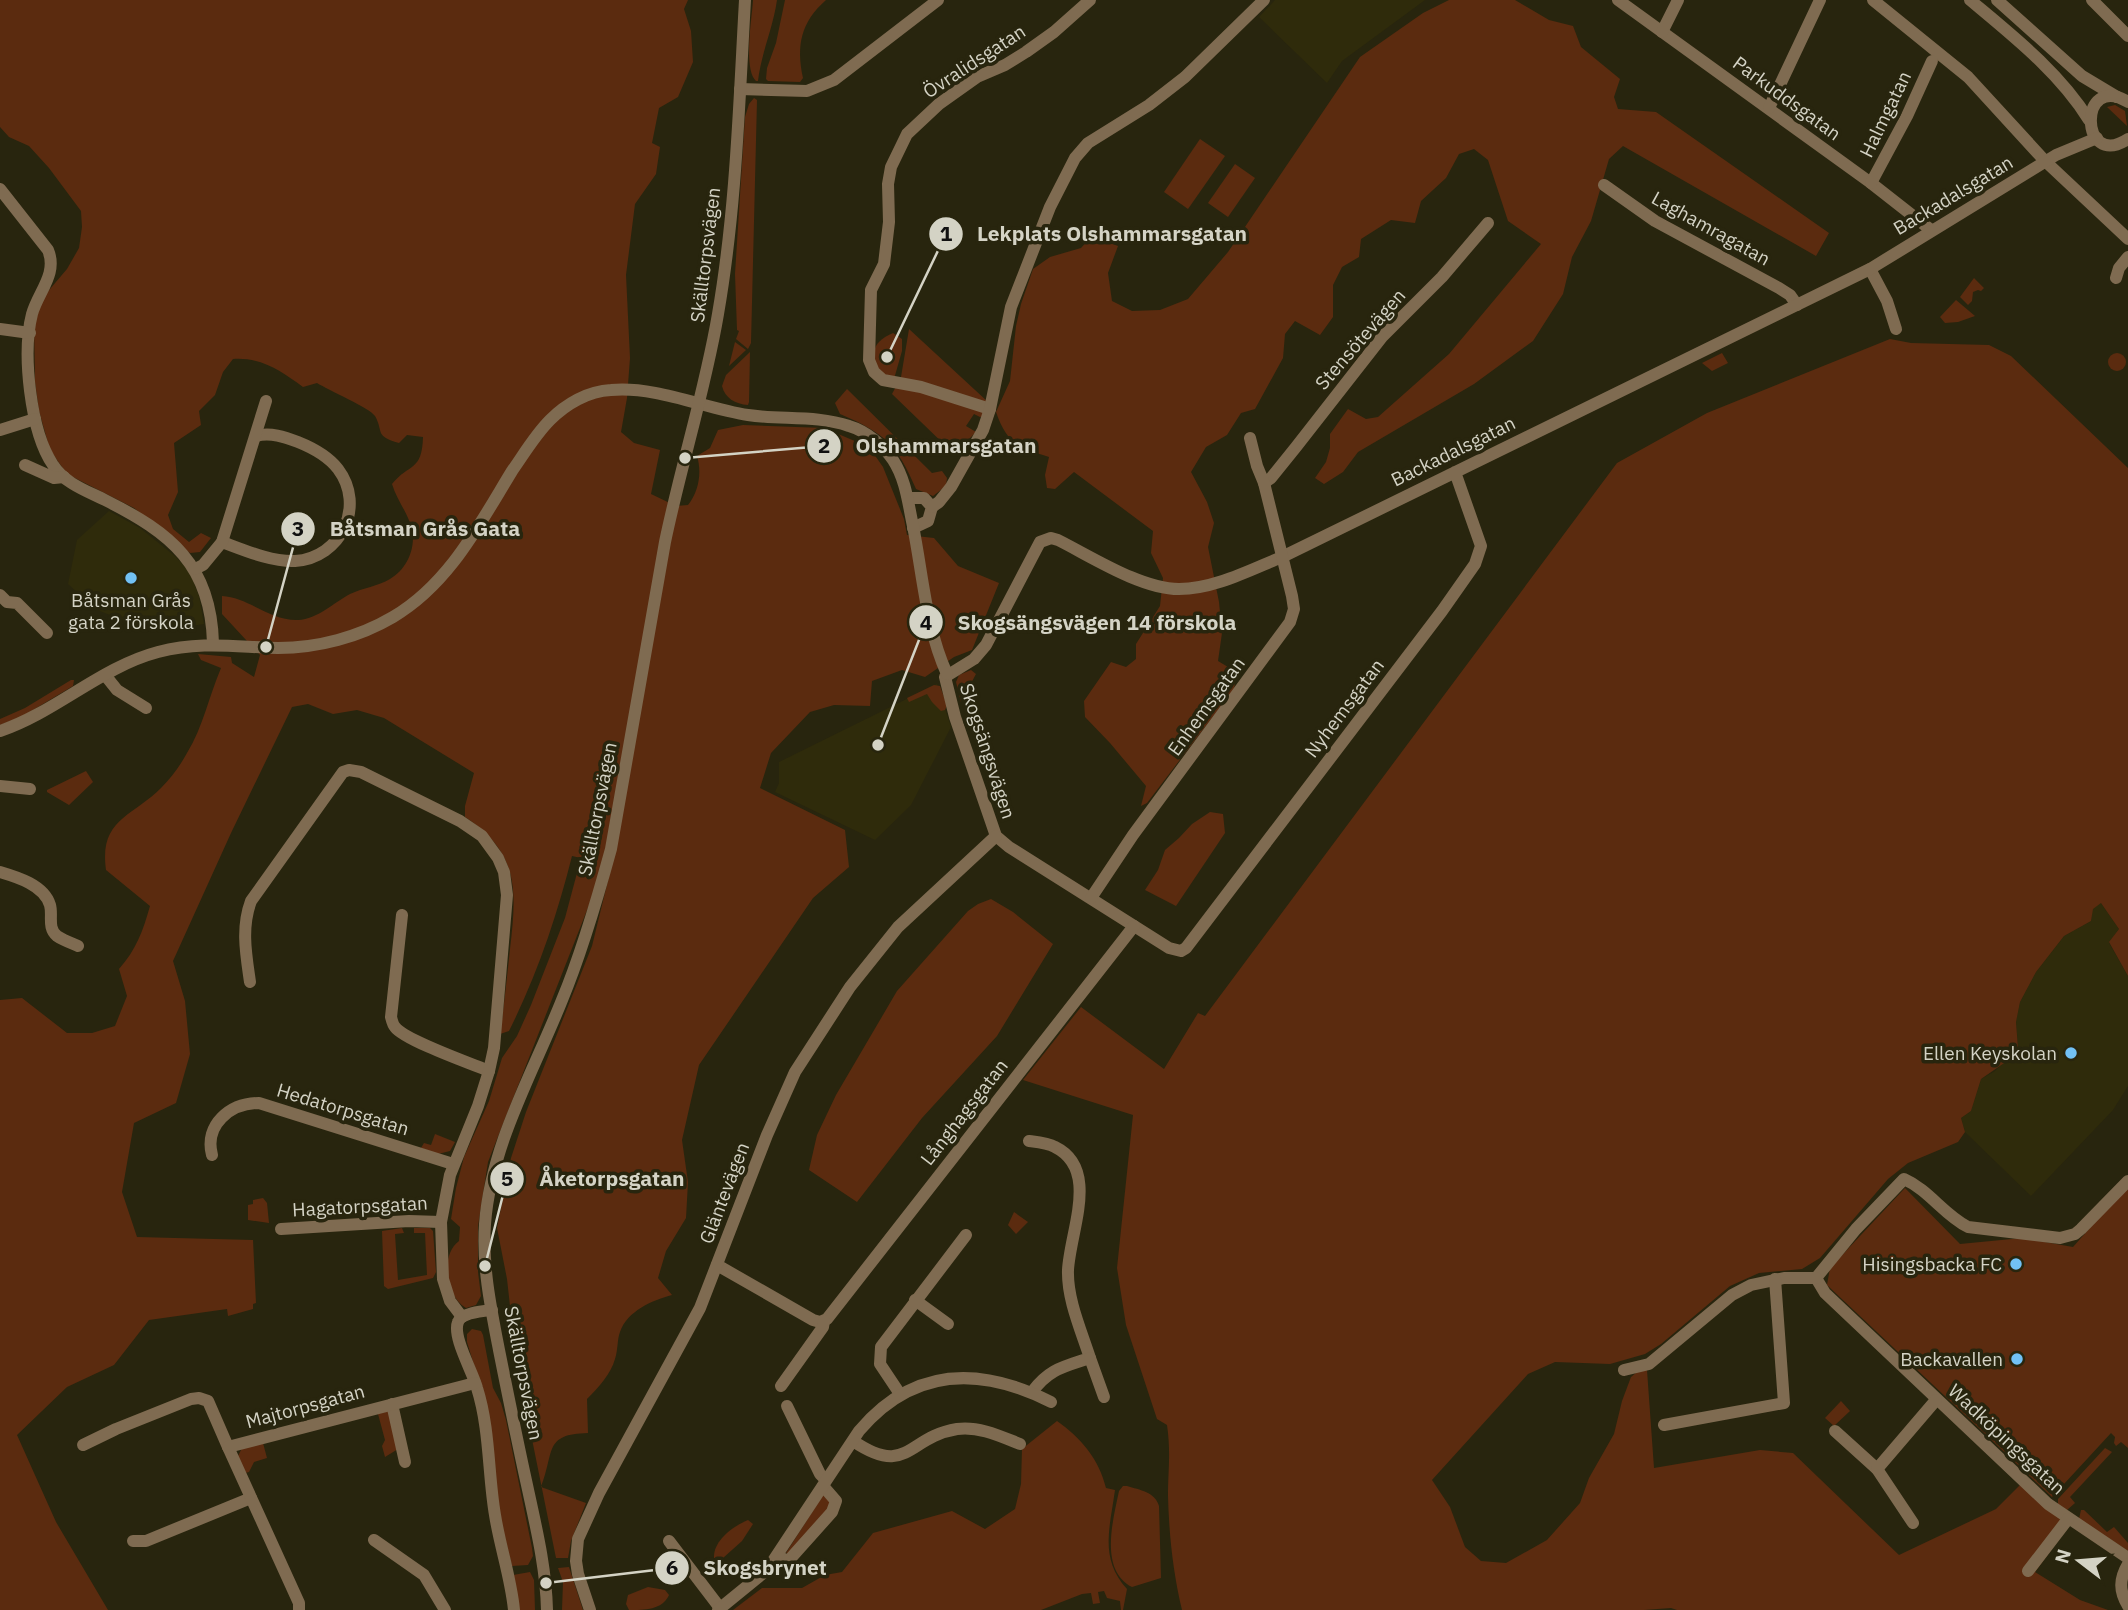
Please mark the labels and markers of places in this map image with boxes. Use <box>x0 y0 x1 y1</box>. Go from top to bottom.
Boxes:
callout: Lekplats Olshammarsgatan <box>928 213 1262 255</box>
callout: Olshammarsgatan <box>806 425 1050 467</box>
callout: Båtsman Grås Gata <box>281 508 534 550</box>
marker: Båtsman Grås gata 2 förskola <box>123 570 139 586</box>
place label: Båtsman Grås gata 2 förskola <box>68 588 194 634</box>
callout: Skogsängsvägen 14 förskola <box>908 601 1250 643</box>
place label: Ellen Keyskolan <box>1923 1041 2057 1065</box>
marker: Ellen Keyskolan <box>2063 1045 2079 1061</box>
callout: Åketorpsgatan <box>490 1158 698 1200</box>
place label: Hisingsbacka FC <box>1862 1252 2002 1276</box>
marker: Hisingsbacka FC <box>2008 1256 2024 1272</box>
place label: Backavallen <box>1900 1347 2003 1371</box>
marker: Backavallen <box>2009 1351 2025 1367</box>
callout: Skogsbrynet <box>654 1547 841 1589</box>

